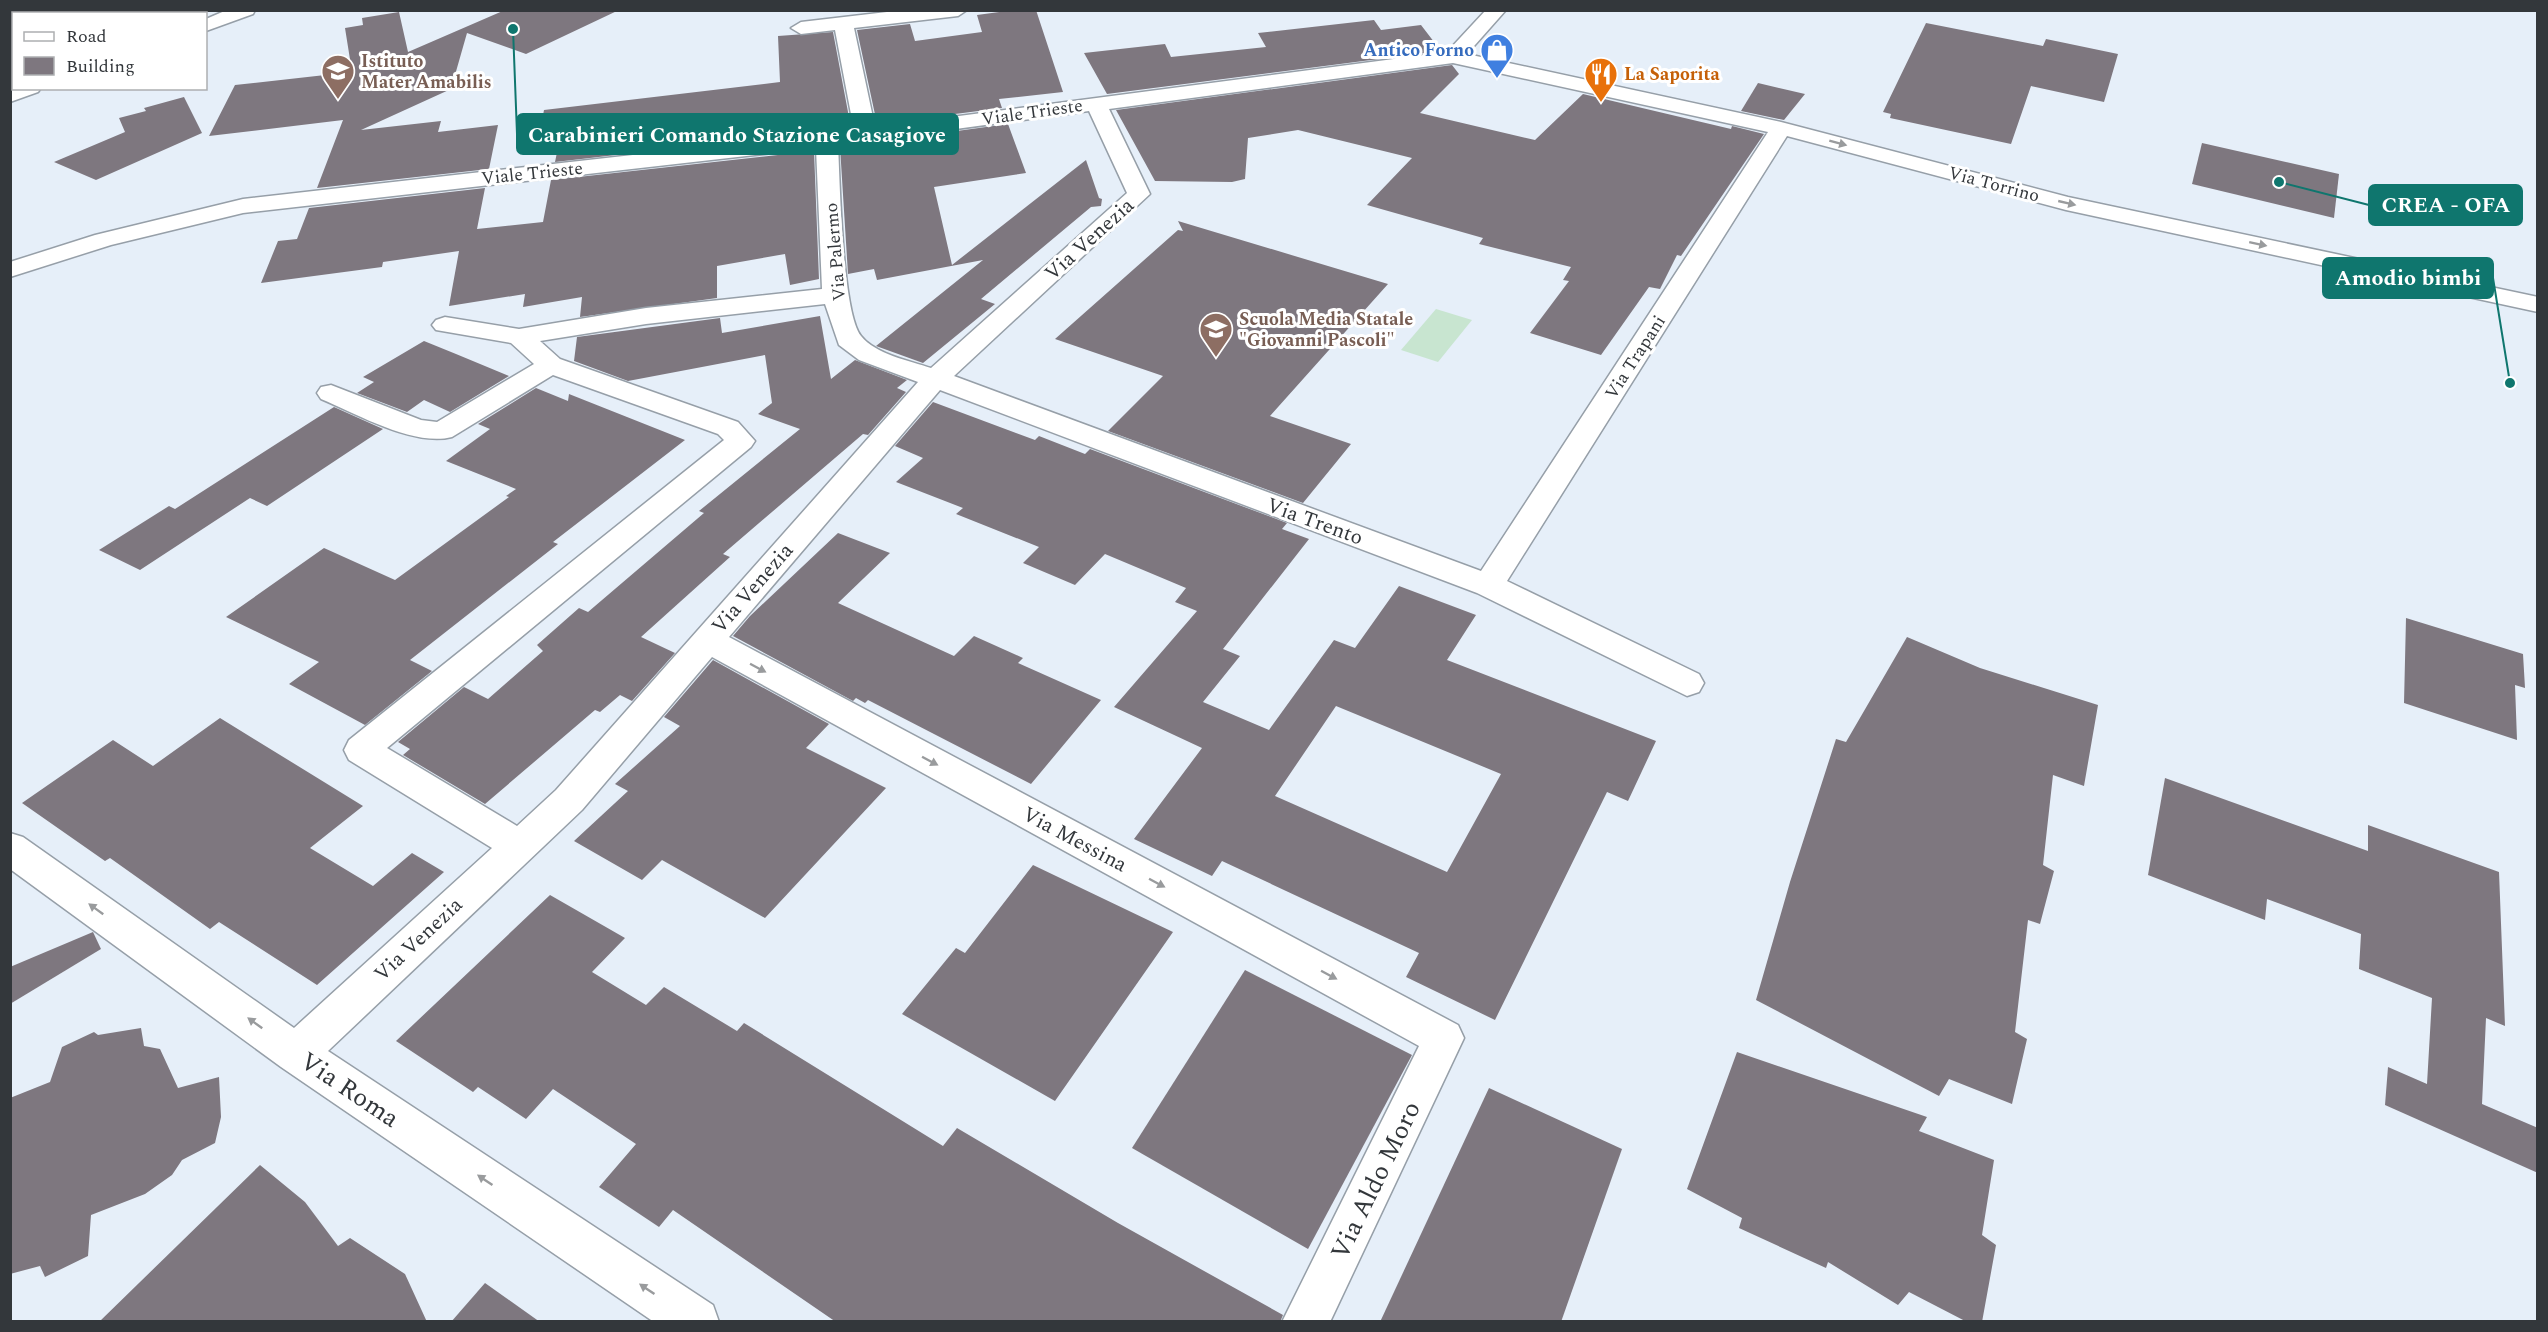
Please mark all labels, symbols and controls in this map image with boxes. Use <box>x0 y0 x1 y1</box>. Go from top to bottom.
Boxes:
legend <box>12 12 207 90</box>
text: Road <box>66 23 107 50</box>
shop icon: Antico Forno <box>1479 32 1515 79</box>
place label: Antico Forno <box>1364 37 1474 64</box>
place label: Istituto Mater Amabilis <box>361 48 492 96</box>
text: Building <box>66 53 135 80</box>
school or university icon: Istituto Mater Amabilis <box>320 53 356 100</box>
restaurant icon: La Saporita <box>1583 56 1619 103</box>
place label: La Saporita <box>1624 61 1720 88</box>
street label: Viale Trieste <box>980 92 1084 133</box>
callout: Carabinieri Comando Stazione Casagiove <box>517 114 958 154</box>
text: Carabinieri Comando Stazione Casagiove <box>528 119 946 152</box>
one-way arrow <box>1829 139 1847 148</box>
street label: Viale Trieste <box>480 155 584 192</box>
street label: Via Torrino <box>1945 159 2042 210</box>
callout: CREA - OFA <box>2369 185 2522 225</box>
text: CREA - OFA <box>2381 189 2511 222</box>
street label: Via Venezia <box>1037 190 1142 289</box>
one-way arrow <box>2058 198 2077 208</box>
street label: Via Palermo <box>818 202 853 302</box>
one-way arrow <box>2249 240 2267 250</box>
callout: Amodio bimbi <box>2323 258 2493 298</box>
text: Amodio bimbi <box>2335 262 2481 295</box>
place label: Scuola Media Statale "Giovanni Pascoli" <box>1239 306 1413 354</box>
street label: Via Trapani <box>1598 310 1673 405</box>
school or university icon: Scuola Media Statale "Giovanni Pascoli" <box>1198 311 1234 358</box>
street label: Via Trento <box>1262 490 1367 554</box>
street label: Via Venezia <box>704 535 802 641</box>
one-way arrow <box>750 663 767 673</box>
one-way arrow <box>922 756 939 766</box>
street label: Via Messina <box>1016 799 1133 881</box>
one-way arrow <box>1149 878 1166 888</box>
street label: Via Venezia <box>367 889 471 990</box>
one-way arrow <box>89 904 104 916</box>
one-way arrow <box>1320 970 1337 980</box>
one-way arrow <box>247 1017 263 1029</box>
street label: Via Roma <box>292 1042 408 1138</box>
street label: Via Aldo Moro <box>1320 1094 1432 1266</box>
one-way arrow <box>478 1174 494 1186</box>
one-way arrow <box>639 1284 655 1295</box>

